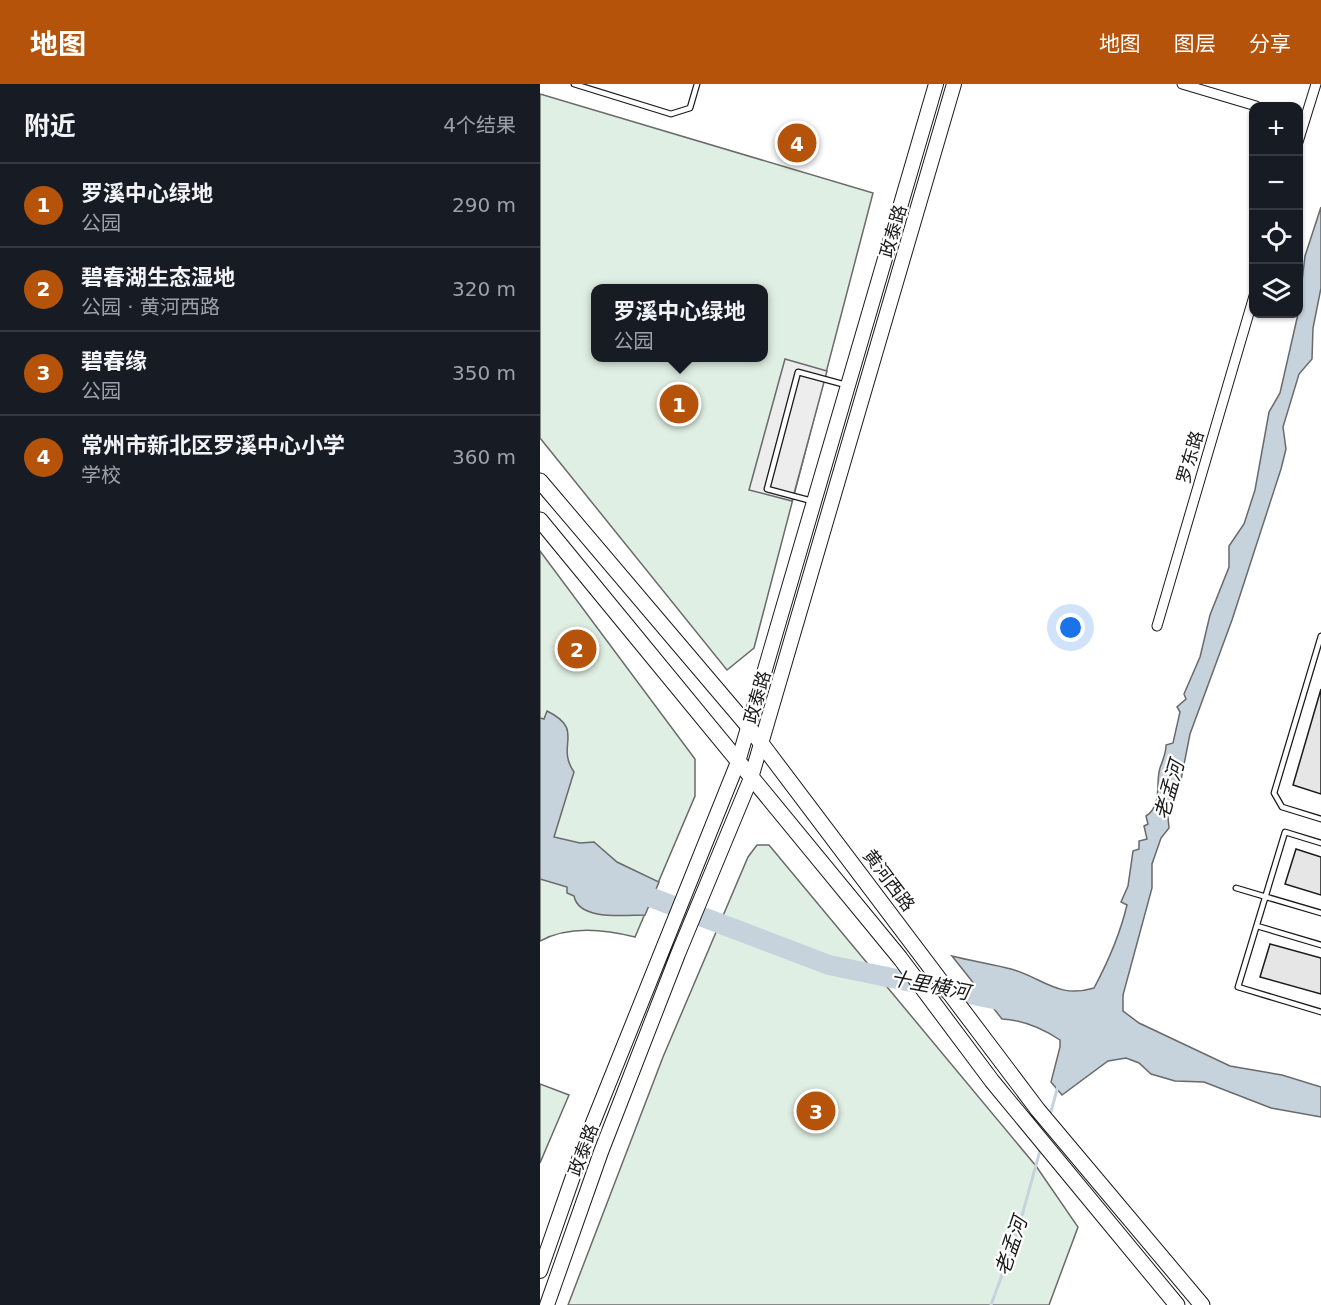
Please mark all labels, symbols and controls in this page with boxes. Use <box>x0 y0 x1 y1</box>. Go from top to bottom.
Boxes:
text: 地图 <box>30 28 86 61</box>
text: 地图 <box>1099 32 1141 56</box>
text: 图层 <box>1174 32 1216 56</box>
text: 分享 <box>1249 32 1291 56</box>
map controls <box>1249 102 1303 318</box>
button: + <box>1249 102 1303 156</box>
text: 附近 <box>24 111 76 141</box>
text: 4个结果 <box>443 113 516 137</box>
pin: 4 <box>778 120 816 166</box>
button: − <box>1249 156 1303 210</box>
text: 罗溪中心绿地 <box>81 181 213 206</box>
text: 1 <box>37 193 50 217</box>
text: 290 m <box>452 193 516 217</box>
street label: 政泰路 <box>875 202 911 260</box>
button: locate <box>1249 210 1303 264</box>
text: 公园 <box>81 211 121 235</box>
button: layers <box>1249 264 1303 318</box>
text: 碧春湖生态湿地 <box>81 265 235 290</box>
text: 2 <box>37 277 50 301</box>
text: 320 m <box>452 277 516 301</box>
popup <box>591 284 768 362</box>
text: 公园 · 黄河西路 <box>81 295 220 319</box>
text: 罗溪中心绿地 <box>613 299 746 324</box>
text: 公园 <box>613 329 653 353</box>
text: 碧春缘 <box>81 349 147 374</box>
text: 3 <box>37 361 50 385</box>
text: 350 m <box>452 361 516 385</box>
text: 公园 <box>81 379 121 403</box>
pin: 1 <box>660 382 698 426</box>
street label: 罗东路 <box>1172 428 1208 486</box>
text: 常州市新北区罗溪中心小学 <box>81 433 345 458</box>
text: 4 <box>37 445 50 469</box>
text: 360 m <box>452 445 516 469</box>
text: 学校 <box>81 463 121 487</box>
your location <box>1056 613 1085 642</box>
pin: 2 <box>558 626 597 672</box>
street label: 政泰路 <box>739 668 775 726</box>
water label: 老孟河 <box>1149 754 1190 822</box>
street label: 黄河西路 <box>859 845 919 915</box>
water label: 十里横河 <box>888 966 975 1005</box>
pin: 3 <box>796 1088 836 1134</box>
street label: 政泰路 <box>564 1121 602 1179</box>
water label: 老孟河 <box>990 1210 1033 1278</box>

